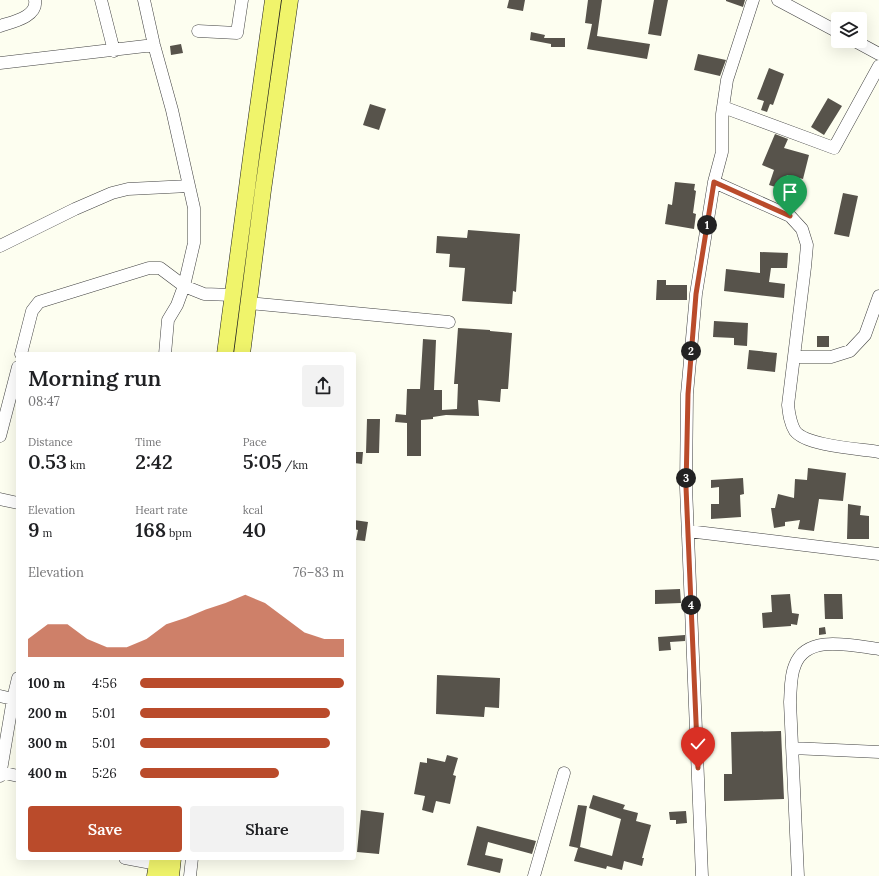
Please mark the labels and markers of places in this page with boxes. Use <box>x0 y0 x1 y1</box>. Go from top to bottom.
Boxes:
pin <box>773 175 807 216</box>
pin: 1 <box>697 215 717 235</box>
pin: 2 <box>681 341 701 361</box>
pin: 3 <box>676 468 696 488</box>
pin: 4 <box>681 595 701 615</box>
pin <box>681 727 715 768</box>

